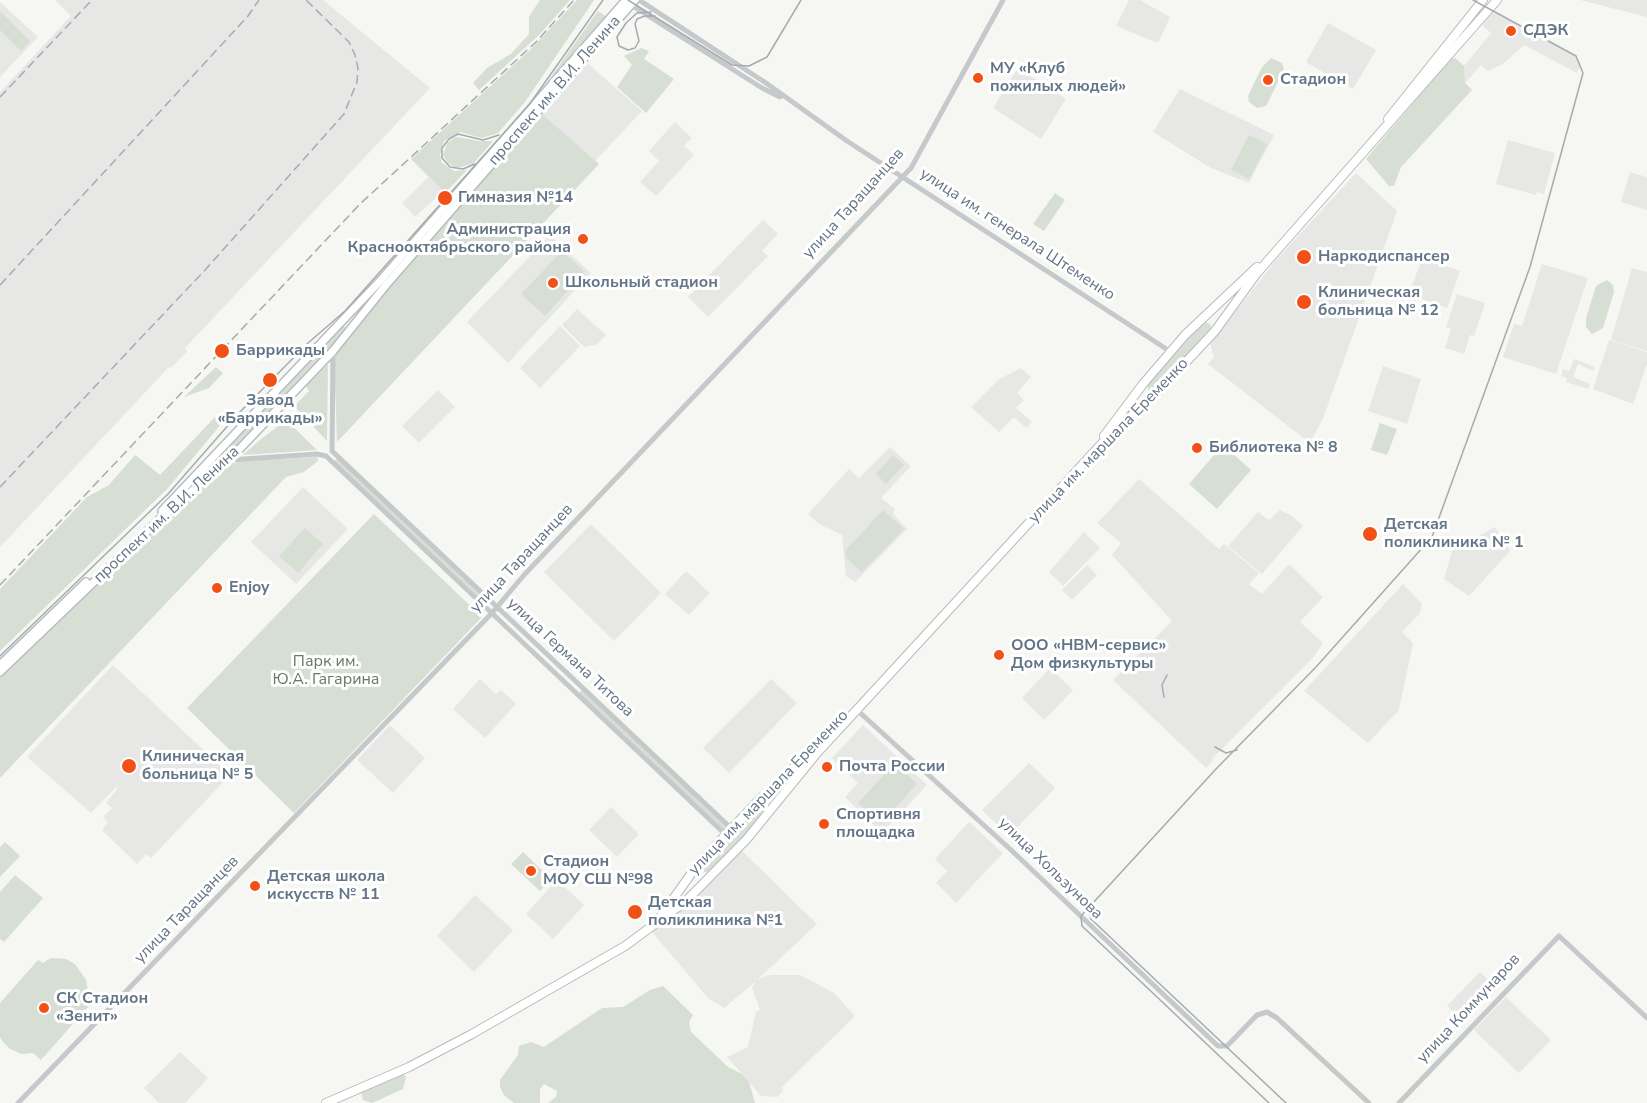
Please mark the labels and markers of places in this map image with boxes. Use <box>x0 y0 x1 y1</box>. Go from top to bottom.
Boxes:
place label: СДЭК <box>1523 21 1568 41</box>
marker: СДЭК <box>1504 24 1518 38</box>
place label: МУ «Клуб пожилых людей» <box>990 59 1126 97</box>
place label: Стадион <box>1280 70 1346 90</box>
marker: МУ «Клуб пожилых людей» <box>971 71 985 85</box>
marker: Стадион <box>1261 73 1275 87</box>
place label: Гимназия №14 <box>458 188 573 208</box>
marker: Гимназия №14 <box>436 189 454 207</box>
place label: Администрация Краснооктябрьского района <box>348 220 571 258</box>
marker: Администрация Краснооктябрьского района <box>576 232 590 246</box>
place label: Наркодиспансер <box>1318 247 1450 267</box>
marker: Наркодиспансер <box>1295 248 1313 266</box>
place label: Школьный стадион <box>565 273 718 293</box>
marker: Школьный стадион <box>546 276 560 290</box>
place label: Клиническая больница № 12 <box>1318 283 1439 321</box>
marker: Клиническая больница № 12 <box>1295 293 1313 311</box>
place label: Баррикады <box>236 341 325 361</box>
marker: Баррикады <box>213 342 231 360</box>
marker: Завод «Баррикады» <box>261 371 279 389</box>
place label: Завод «Баррикады» <box>217 391 323 429</box>
place label: Библиотека № 8 <box>1209 438 1338 458</box>
marker: Библиотека № 8 <box>1190 441 1204 455</box>
place label: Детская поликлиника № 1 <box>1384 515 1524 553</box>
marker: Детская поликлиника № 1 <box>1361 525 1379 543</box>
place label: Enjoy <box>229 578 270 598</box>
marker: Enjoy <box>210 581 224 595</box>
place label: ООО «НВМ-сервис» Дом физкультуры <box>1011 636 1166 674</box>
marker: ООО «НВМ-сервис» Дом физкультуры <box>992 648 1006 662</box>
place label: Клиническая больница № 5 <box>142 747 253 785</box>
marker: Клиническая больница № 5 <box>120 757 138 775</box>
place label: Почта России <box>839 757 945 777</box>
marker: Почта России <box>820 760 834 774</box>
place label: Спортивня площадка <box>836 805 921 843</box>
marker: Спортивня площадка <box>817 817 831 831</box>
place label: Стадион МОУ СШ №98 <box>543 852 653 890</box>
marker: Стадион МОУ СШ №98 <box>524 864 538 878</box>
place label: Детская школа искусств № 11 <box>267 867 385 905</box>
marker: Детская школа искусств № 11 <box>248 879 262 893</box>
place label: Детская поликлиника №1 <box>648 893 783 931</box>
marker: Детская поликлиника №1 <box>626 903 644 921</box>
place label: СК Стадион «Зенит» <box>56 989 148 1027</box>
marker: СК Стадион «Зенит» <box>37 1001 51 1015</box>

